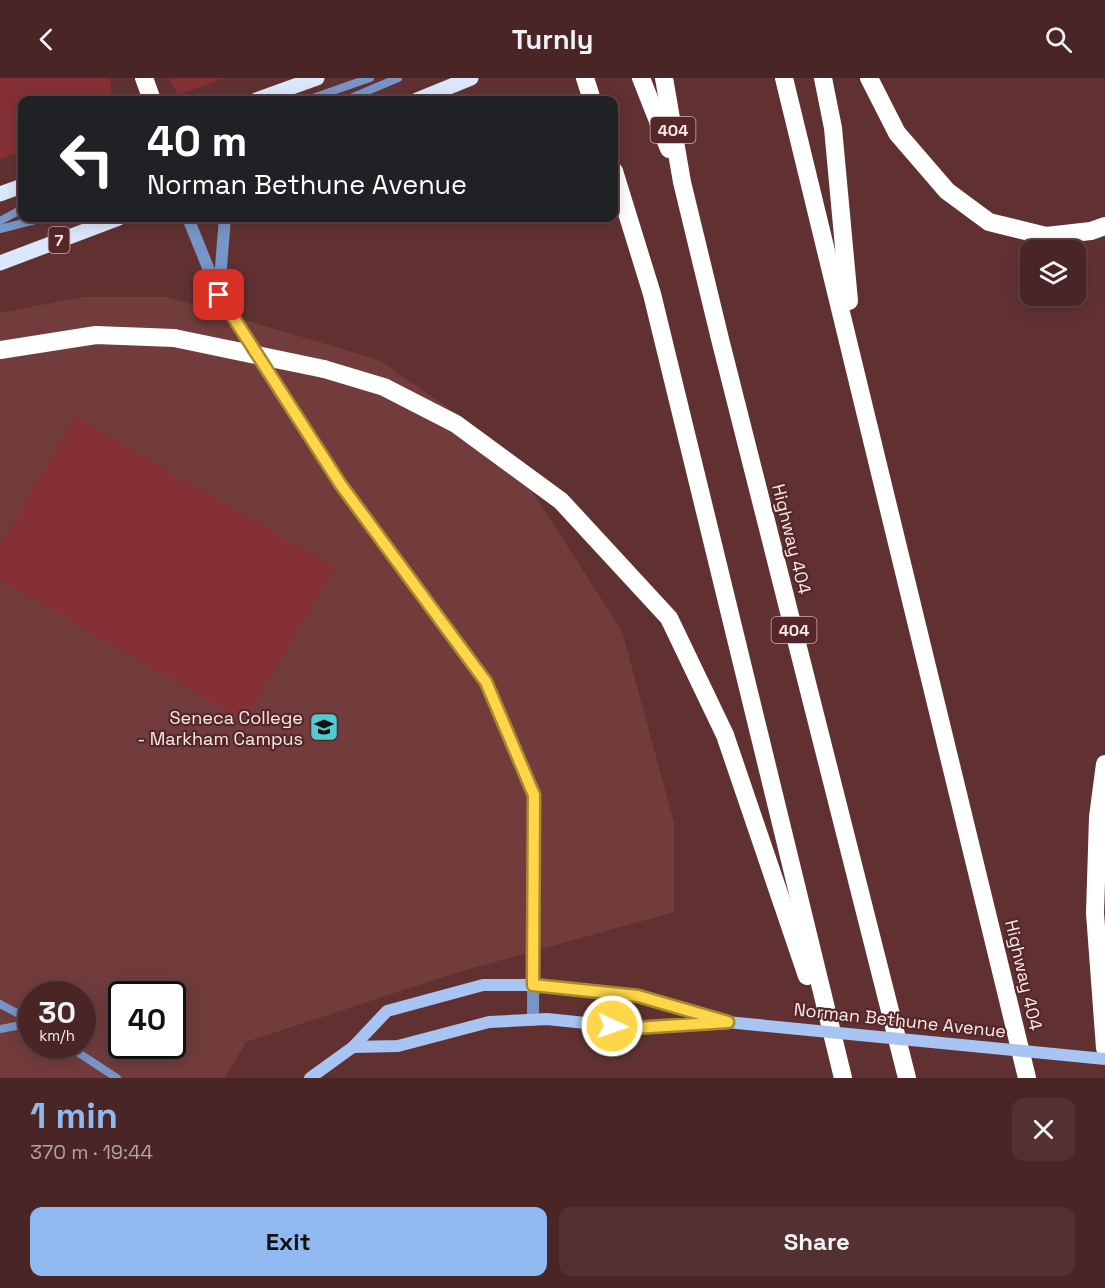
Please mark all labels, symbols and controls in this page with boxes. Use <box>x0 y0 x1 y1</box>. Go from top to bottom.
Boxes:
text: Turnly <box>512 22 593 57</box>
icon: back <box>30 23 63 56</box>
icon: search <box>1042 23 1075 56</box>
text: 40 m <box>147 115 247 168</box>
road number: 404 <box>650 117 696 143</box>
icon: left <box>48 120 126 198</box>
text: Norman Bethune Avenue <box>147 167 467 202</box>
road number: 7 <box>48 227 70 253</box>
map controls <box>1020 240 1086 306</box>
button: layers <box>1020 240 1086 306</box>
pin <box>193 269 244 320</box>
icon: arrive <box>202 278 235 311</box>
street label: Highway 404 <box>767 481 817 597</box>
road number: 404 <box>772 617 816 643</box>
place label: Seneca College - Markham Campus <box>137 706 303 750</box>
school or university icon: Seneca College - Markham Campus <box>308 711 340 743</box>
street label: Highway 404 <box>1000 917 1048 1033</box>
speed limit sign: 40 <box>108 981 186 1059</box>
text: 30 <box>38 993 76 1032</box>
position arrow <box>580 994 644 1058</box>
street label: Norman Bethune Avenue <box>793 997 1007 1043</box>
text: km/h <box>39 1026 75 1045</box>
text: 1 min <box>30 1093 118 1139</box>
button: close <box>1012 1098 1075 1161</box>
text: 370 m · 19:44 <box>30 1139 153 1165</box>
button: Exit <box>30 1207 547 1276</box>
button: Share <box>559 1207 1075 1276</box>

